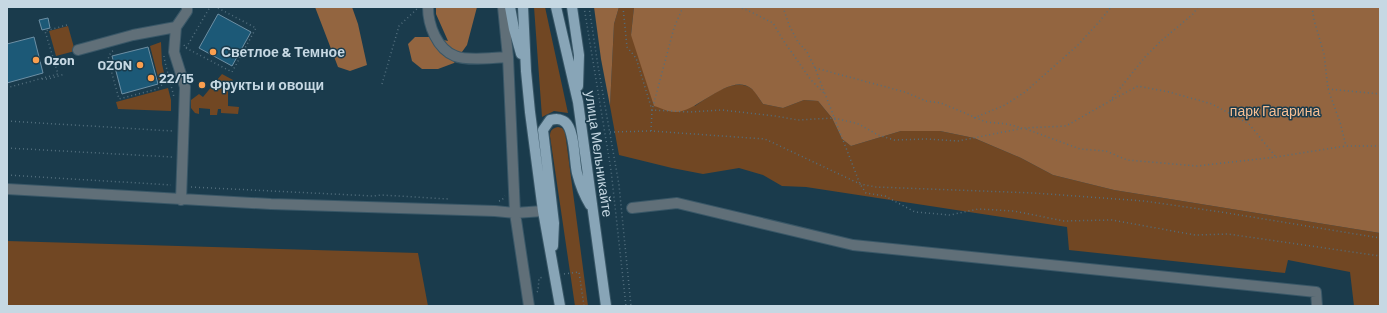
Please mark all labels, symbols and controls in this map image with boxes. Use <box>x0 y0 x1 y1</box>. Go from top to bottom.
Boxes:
place label: Светлое & Темное <box>221 43 345 60</box>
marker: Светлое & Темное <box>208 47 218 57</box>
place label: Ozon <box>44 51 75 68</box>
marker: Ozon <box>31 55 41 65</box>
place label: OZON <box>98 56 132 73</box>
marker: OZON <box>135 60 145 70</box>
place label: 22/15 <box>159 69 194 86</box>
marker: 22/15 <box>146 73 156 83</box>
place label: Фрукты и овощи <box>210 76 324 93</box>
marker: Фрукты и овощи <box>197 80 207 90</box>
street label: улица Мельникайте <box>582 90 617 218</box>
park label: парк Гагарина <box>1230 102 1320 119</box>

